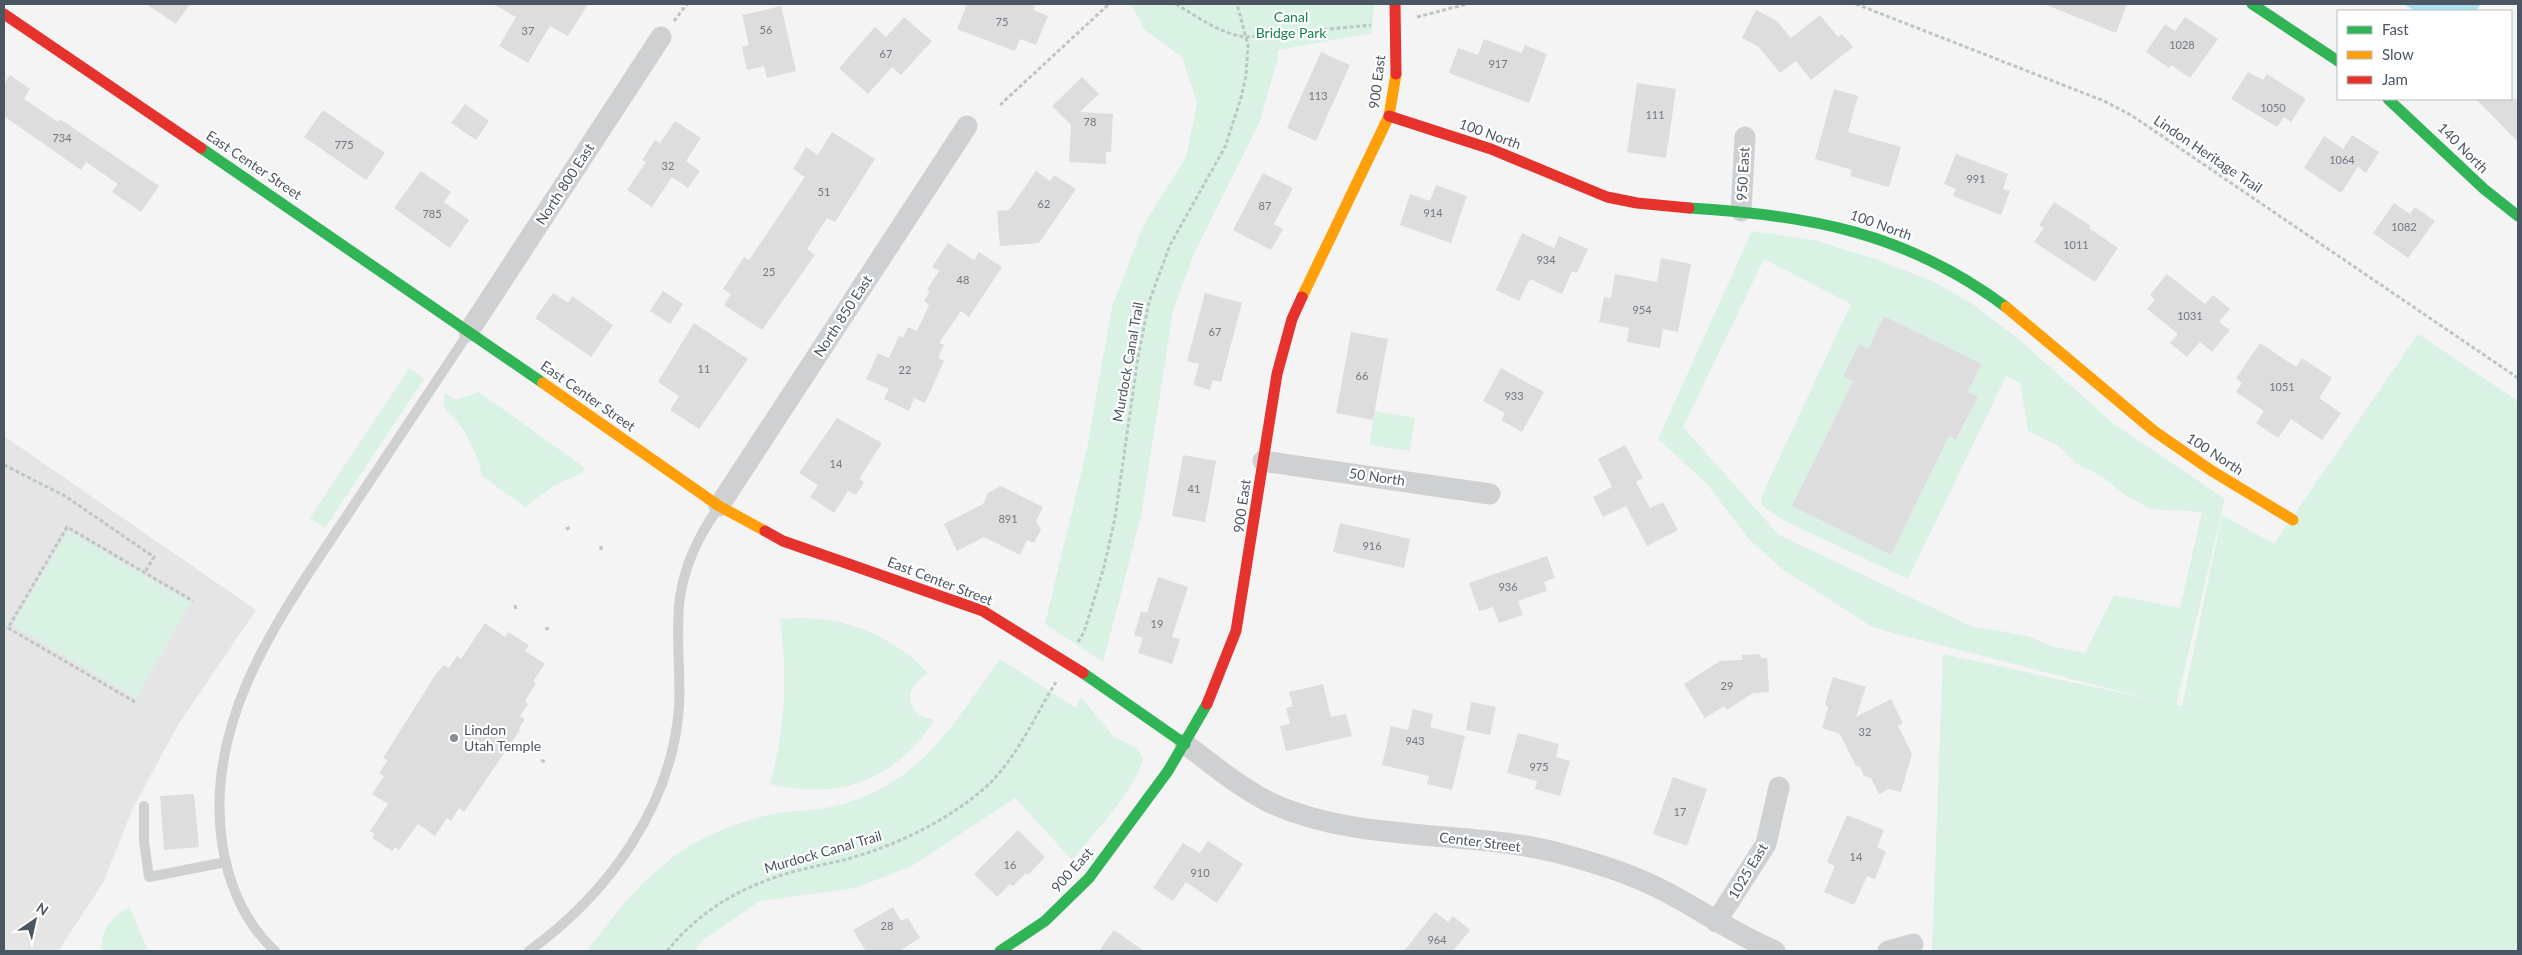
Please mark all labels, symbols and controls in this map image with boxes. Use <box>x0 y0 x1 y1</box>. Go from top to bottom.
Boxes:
park label: Canal Bridge Park <box>1256 8 1327 41</box>
legend <box>2337 10 2512 100</box>
house number: 75 <box>996 15 1008 28</box>
text: Fast <box>2382 20 2409 38</box>
house number: 56 <box>760 23 772 36</box>
house number: 37 <box>522 24 534 37</box>
house number: 1028 <box>2169 38 2195 51</box>
text: Slow <box>2382 45 2414 63</box>
house number: 67 <box>880 47 892 60</box>
street label: 900 East <box>1365 54 1388 110</box>
house number: 917 <box>1488 57 1508 70</box>
text: Jam <box>2382 70 2408 88</box>
house number: 113 <box>1308 89 1328 102</box>
house number: 1050 <box>2260 101 2286 114</box>
house number: 111 <box>1645 108 1665 121</box>
street label: Lindon Heritage Trail <box>2151 111 2266 196</box>
house number: 78 <box>1084 115 1096 128</box>
street label: 100 North <box>1457 115 1523 153</box>
street label: 140 North <box>2435 119 2492 176</box>
street label: East Center Street <box>203 126 305 203</box>
house number: 734 <box>52 131 72 144</box>
house number: 775 <box>334 138 354 151</box>
street label: North 800 East <box>532 140 597 228</box>
street label: 950 East <box>1733 147 1752 201</box>
house number: 1064 <box>2329 153 2355 166</box>
house number: 32 <box>662 159 674 172</box>
house number: 991 <box>1966 172 1986 185</box>
house number: 51 <box>818 185 830 198</box>
house number: 62 <box>1038 197 1050 210</box>
house number: 87 <box>1259 199 1271 212</box>
house number: 914 <box>1423 206 1443 219</box>
street label: 100 North <box>1848 206 1914 244</box>
house number: 785 <box>422 207 442 220</box>
house number: 1082 <box>2391 220 2417 233</box>
house number: 1011 <box>2063 238 2089 251</box>
house number: 934 <box>1536 253 1556 266</box>
house number: 25 <box>763 265 775 278</box>
street label: North 850 East <box>810 272 875 360</box>
house number: 48 <box>957 273 969 286</box>
street label: Murdock Canal Trail <box>1109 301 1146 423</box>
house number: 954 <box>1632 303 1652 316</box>
house number: 1031 <box>2177 309 2203 322</box>
house number: 67 <box>1209 325 1221 338</box>
street label: East Center Street <box>538 357 639 435</box>
house number: 11 <box>698 362 710 375</box>
house number: 22 <box>899 363 911 376</box>
house number: 66 <box>1356 369 1368 382</box>
house number: 1051 <box>2269 380 2295 393</box>
house number: 933 <box>1504 389 1524 402</box>
street label: 100 North <box>2184 429 2247 478</box>
house number: 14 <box>830 457 843 470</box>
street label: 50 North <box>1348 464 1406 489</box>
street label: 900 East <box>1229 478 1254 534</box>
house number: 41 <box>1188 482 1200 495</box>
house number: 891 <box>998 512 1018 525</box>
house number: 916 <box>1362 539 1382 552</box>
street label: East Center Street <box>885 553 995 608</box>
house number: 936 <box>1498 580 1518 593</box>
house number: 19 <box>1151 617 1163 630</box>
house number: 29 <box>1721 679 1733 692</box>
place label: Lindon Utah Temple <box>464 721 541 754</box>
house number: 32 <box>1859 725 1871 738</box>
marker: Lindon Utah Temple <box>448 732 460 744</box>
house number: 943 <box>1405 734 1425 747</box>
house number: 975 <box>1529 760 1549 773</box>
house number: 17 <box>1674 805 1686 818</box>
street label: Murdock Canal Trail <box>762 827 884 876</box>
street label: Center Street <box>1438 828 1522 855</box>
street label: 1025 East <box>1724 840 1771 902</box>
street label: 900 East <box>1047 844 1096 895</box>
house number: 14 <box>1850 850 1863 863</box>
house number: 16 <box>1004 858 1016 871</box>
house number: 910 <box>1190 866 1210 879</box>
north arrow <box>10 895 60 945</box>
text: N <box>33 899 52 919</box>
house number: 28 <box>881 919 893 932</box>
house number: 964 <box>1427 933 1447 946</box>

